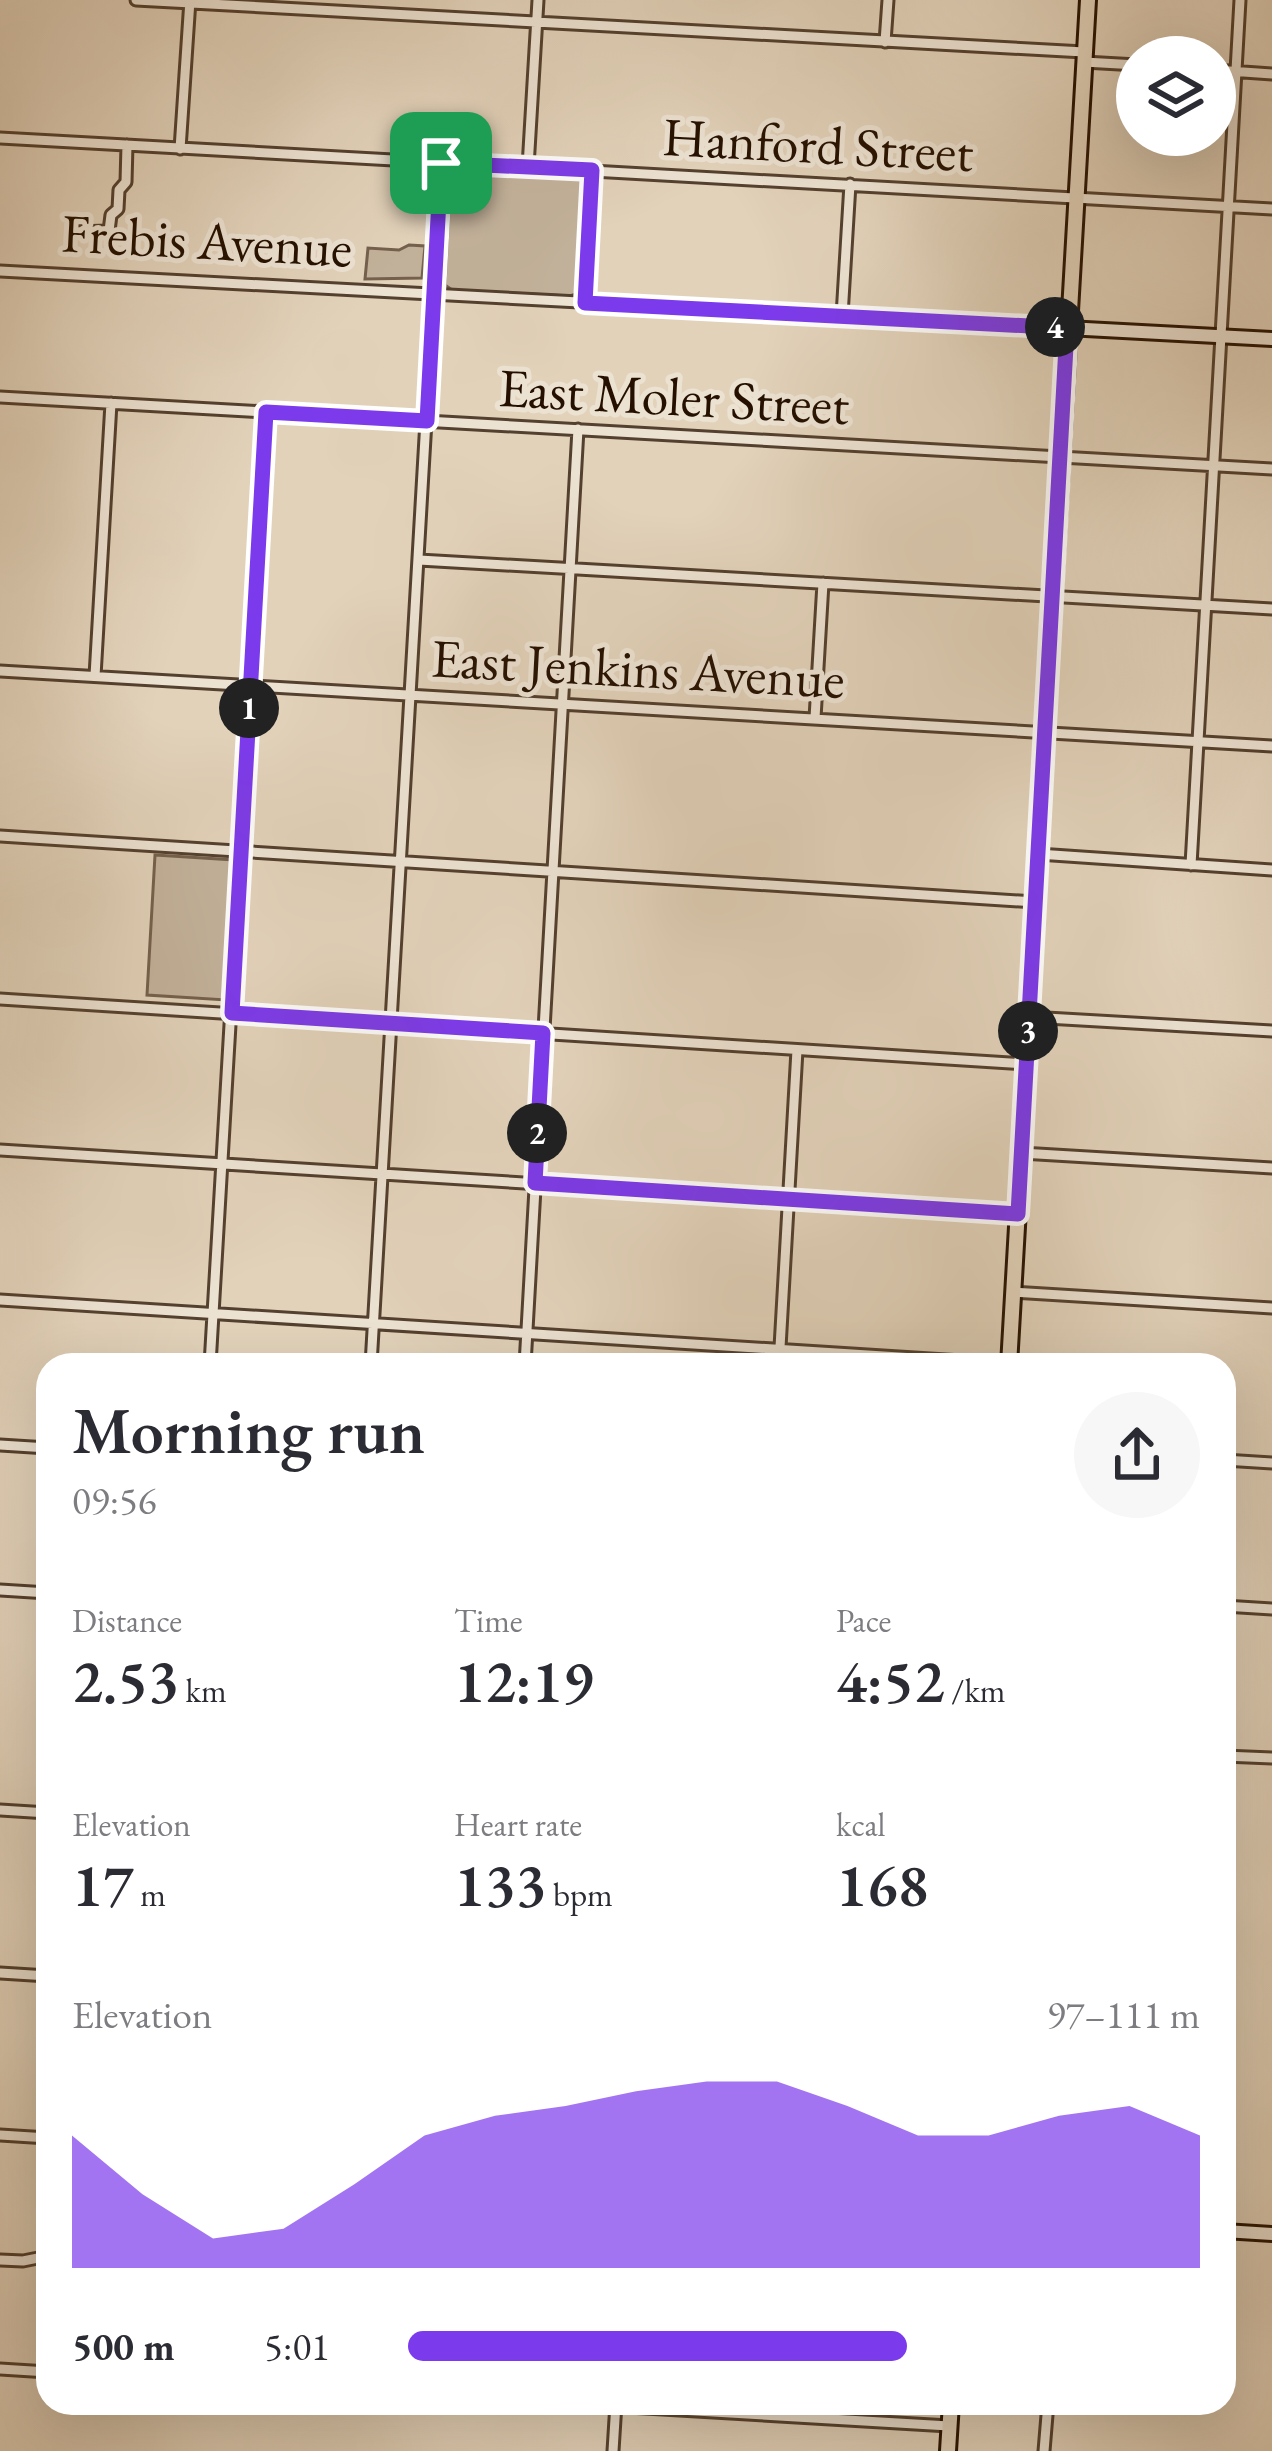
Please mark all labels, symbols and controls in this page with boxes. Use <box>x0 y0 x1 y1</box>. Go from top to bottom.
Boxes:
map controls <box>1116 36 1236 156</box>
button: layers <box>1116 36 1236 156</box>
street label: Hanford Street <box>661 101 975 187</box>
pin <box>390 112 492 214</box>
icon: arrive <box>408 130 474 196</box>
street label: Frebis Avenue <box>60 197 354 283</box>
pin: 4 <box>1025 297 1085 357</box>
text: 4 <box>1046 305 1064 348</box>
street label: East Moler Street <box>497 352 851 440</box>
street label: East Jenkins Avenue <box>429 622 847 714</box>
pin: 1 <box>219 678 279 738</box>
text: 1 <box>240 686 258 729</box>
pin: 3 <box>998 1001 1058 1061</box>
text: 3 <box>1019 1009 1037 1052</box>
pin: 2 <box>507 1103 567 1163</box>
text: 2 <box>528 1111 546 1154</box>
text: Morning run <box>72 1387 425 1473</box>
button: share <box>1074 1392 1200 1518</box>
text: 09:56 <box>72 1475 157 1526</box>
text: Distance <box>72 1599 182 1642</box>
text: Time <box>454 1599 523 1642</box>
text: Pace <box>836 1599 891 1642</box>
text: 2.53 <box>72 1642 179 1720</box>
text: 12:19 <box>454 1642 593 1720</box>
text: 4:52 <box>836 1642 945 1720</box>
text: km <box>179 1669 227 1712</box>
text: /km <box>945 1669 1006 1712</box>
text: Elevation <box>72 1803 191 1846</box>
text: Heart rate <box>454 1803 582 1846</box>
text: kcal <box>836 1803 886 1846</box>
text: 17 <box>72 1846 134 1924</box>
text: 133 <box>454 1846 546 1924</box>
text: 168 <box>836 1846 928 1924</box>
text: m <box>134 1873 166 1916</box>
text: bpm <box>546 1873 613 1916</box>
text: Elevation <box>72 1989 212 2040</box>
text: 97–111 m <box>1047 1989 1200 2040</box>
text: 500 m <box>72 2321 175 2372</box>
text: 5:01 <box>264 2321 330 2372</box>

